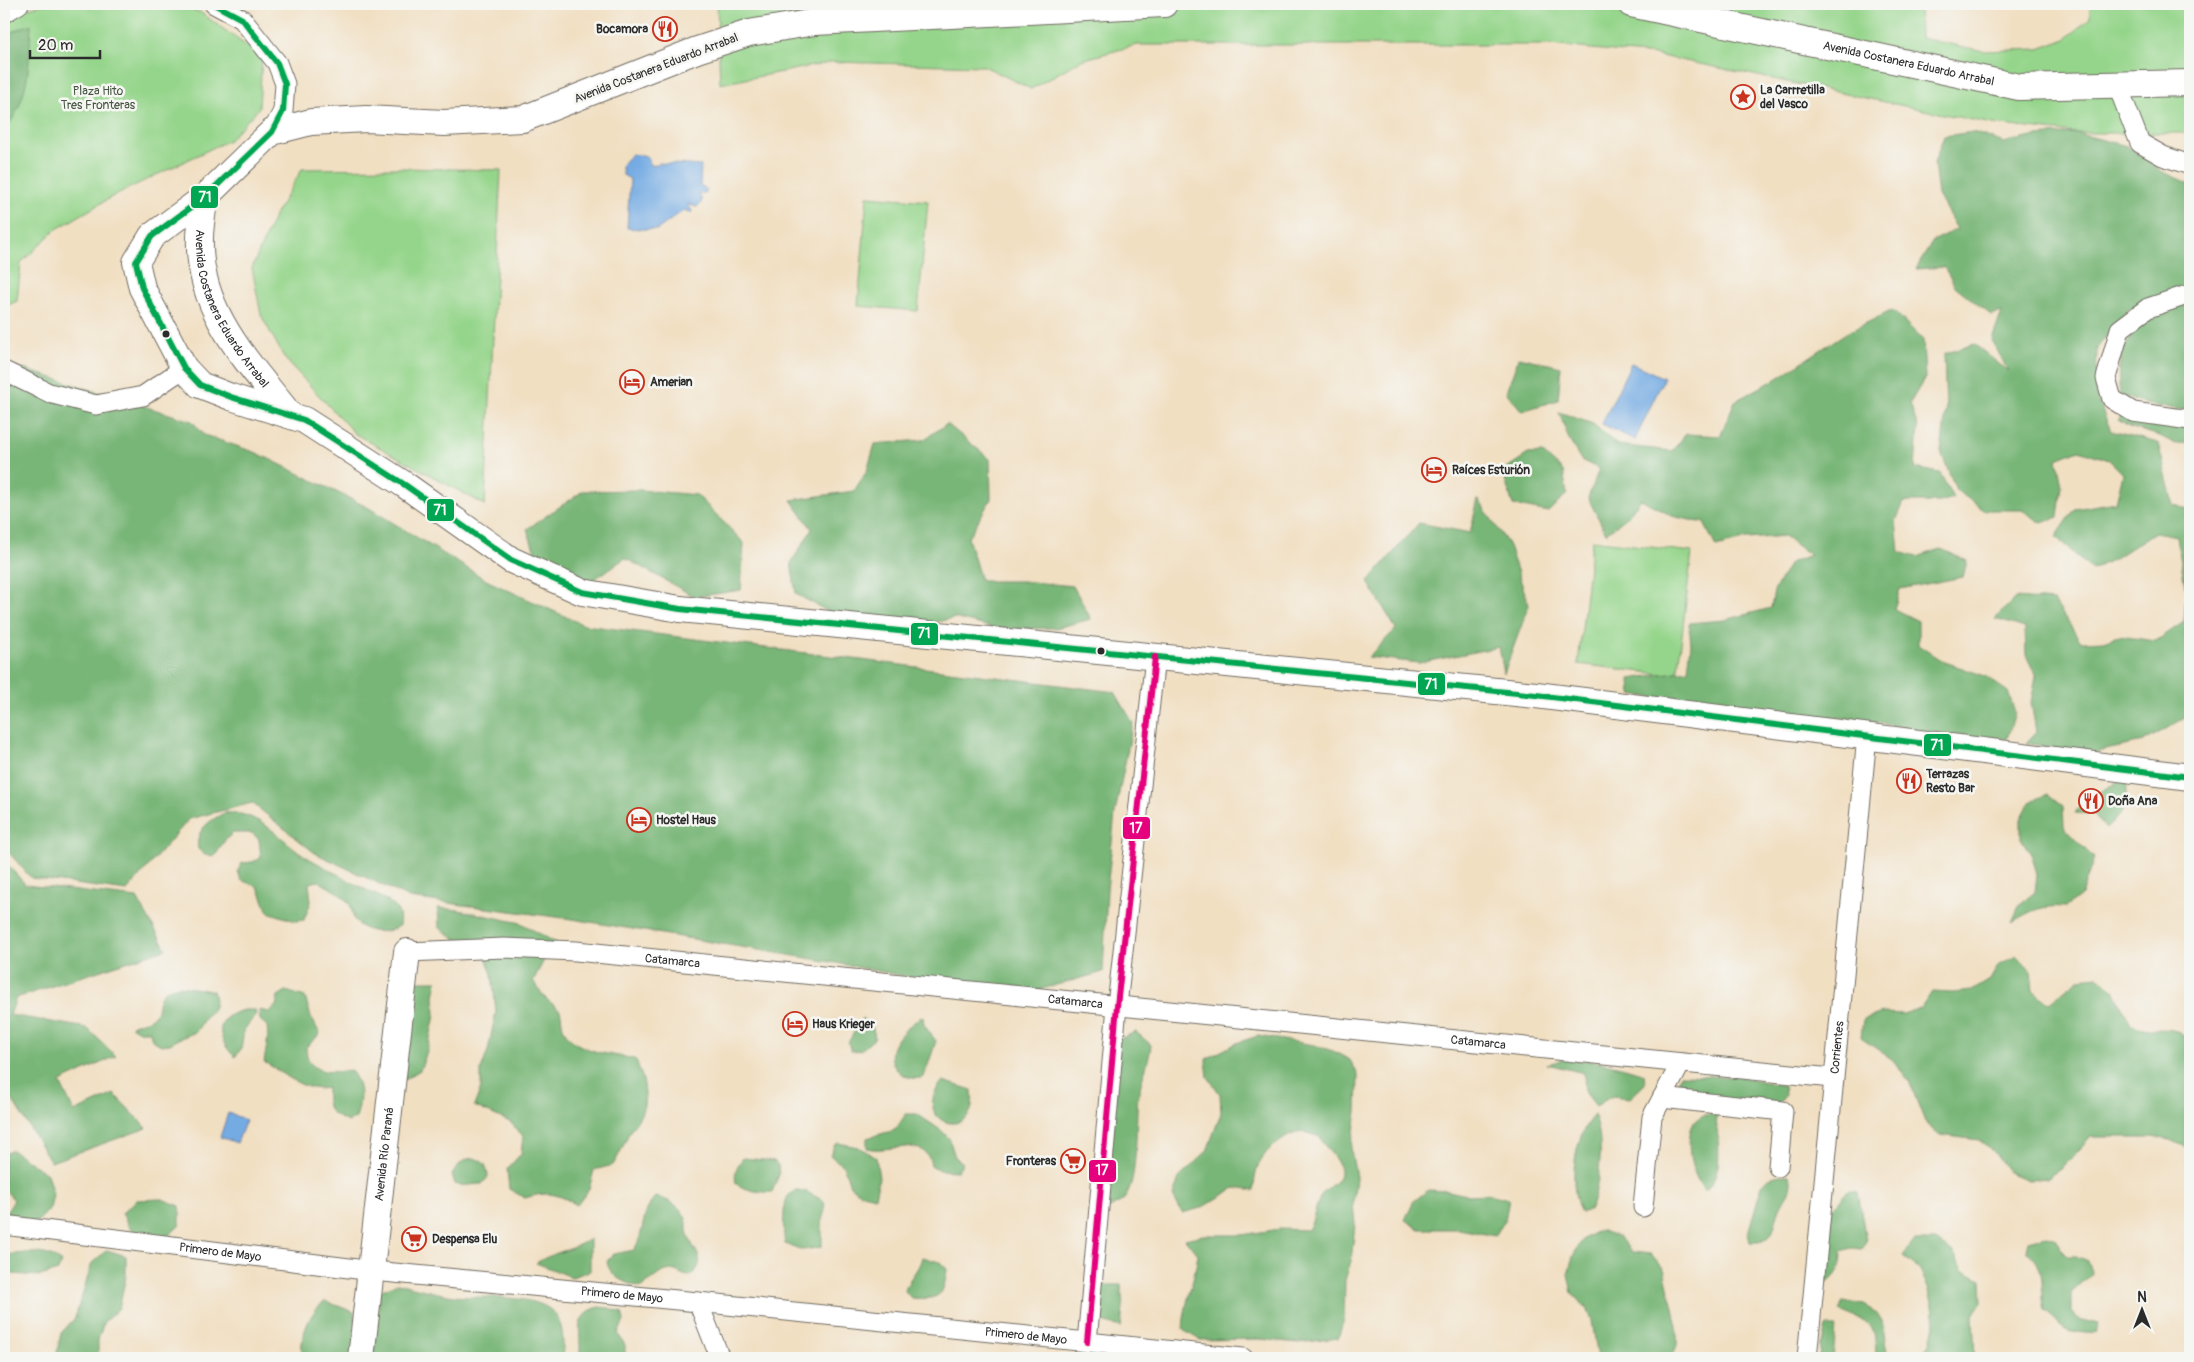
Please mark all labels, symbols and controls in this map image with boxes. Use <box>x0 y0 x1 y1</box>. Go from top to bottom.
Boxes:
restaurant icon: Bocamora <box>652 16 678 42</box>
place label: Bocamora <box>596 22 648 37</box>
scale bar <box>30 28 100 60</box>
street label: Avenida Costanera Eduardo Arrabal <box>572 30 740 107</box>
text: 20 m <box>38 36 73 55</box>
street label: Avenida Costanera Eduardo Arrabal <box>1822 38 1996 90</box>
place label: La Carrretilla del Vasco <box>1760 83 1825 112</box>
park label: Plaza Hito Tres Fronteras <box>61 84 136 113</box>
place icon: La Carrretilla del Vasco <box>1730 84 1756 110</box>
line badge: 71 <box>190 185 219 209</box>
text: 71 <box>199 189 211 206</box>
street label: Avenida Costanera Eduardo Arrabal <box>192 229 272 391</box>
unlabelled marker <box>161 329 171 339</box>
hotel icon: Amerian <box>619 369 645 395</box>
place label: Amerian <box>650 375 693 390</box>
hotel icon: Raíces Esturión <box>1421 457 1447 483</box>
place label: Raíces Esturión <box>1452 463 1530 478</box>
line badge: 71 <box>426 498 455 522</box>
text: 71 <box>434 502 446 519</box>
line badge: 71 <box>910 622 939 646</box>
text: 71 <box>918 625 930 642</box>
unlabelled marker <box>1096 646 1106 656</box>
line badge: 71 <box>1417 672 1446 696</box>
text: 71 <box>1425 676 1437 693</box>
line badge: 71 <box>1923 733 1952 757</box>
text: 71 <box>1931 737 1943 754</box>
place label: Terrazas Resto Bar <box>1925 767 1975 796</box>
restaurant icon: Terrazas Resto Bar <box>1896 768 1922 794</box>
restaurant icon: Doña Ana <box>2078 788 2104 814</box>
place label: Doña Ana <box>2108 794 2158 809</box>
hotel icon: Hostel Haus <box>626 807 652 833</box>
place label: Hostel Haus <box>656 813 717 828</box>
line badge: 17 <box>1122 816 1151 840</box>
text: 17 <box>1130 820 1143 837</box>
street label: Catamarca <box>644 951 701 972</box>
street label: Catamarca <box>1047 992 1104 1012</box>
hotel icon: Haus Krieger <box>782 1011 808 1037</box>
place label: Haus Krieger <box>812 1017 875 1032</box>
street label: Corrientes <box>1827 1020 1848 1075</box>
street label: Catamarca <box>1450 1032 1507 1053</box>
street label: Avenida Río Paraná <box>372 1106 397 1202</box>
supermarket icon: Fronteras <box>1060 1148 1086 1174</box>
place label: Fronteras <box>1006 1154 1057 1169</box>
line badge: 17 <box>1088 1159 1117 1183</box>
text: 17 <box>1096 1162 1109 1179</box>
supermarket icon: Despensa Elu <box>401 1226 427 1252</box>
place label: Despensa Elu <box>432 1232 497 1247</box>
street label: Primero de Mayo <box>178 1240 263 1265</box>
street label: Primero de Mayo <box>580 1284 664 1307</box>
north arrow <box>2116 1284 2166 1334</box>
text: N <box>2137 1289 2147 1306</box>
street label: Primero de Mayo <box>984 1325 1068 1348</box>

